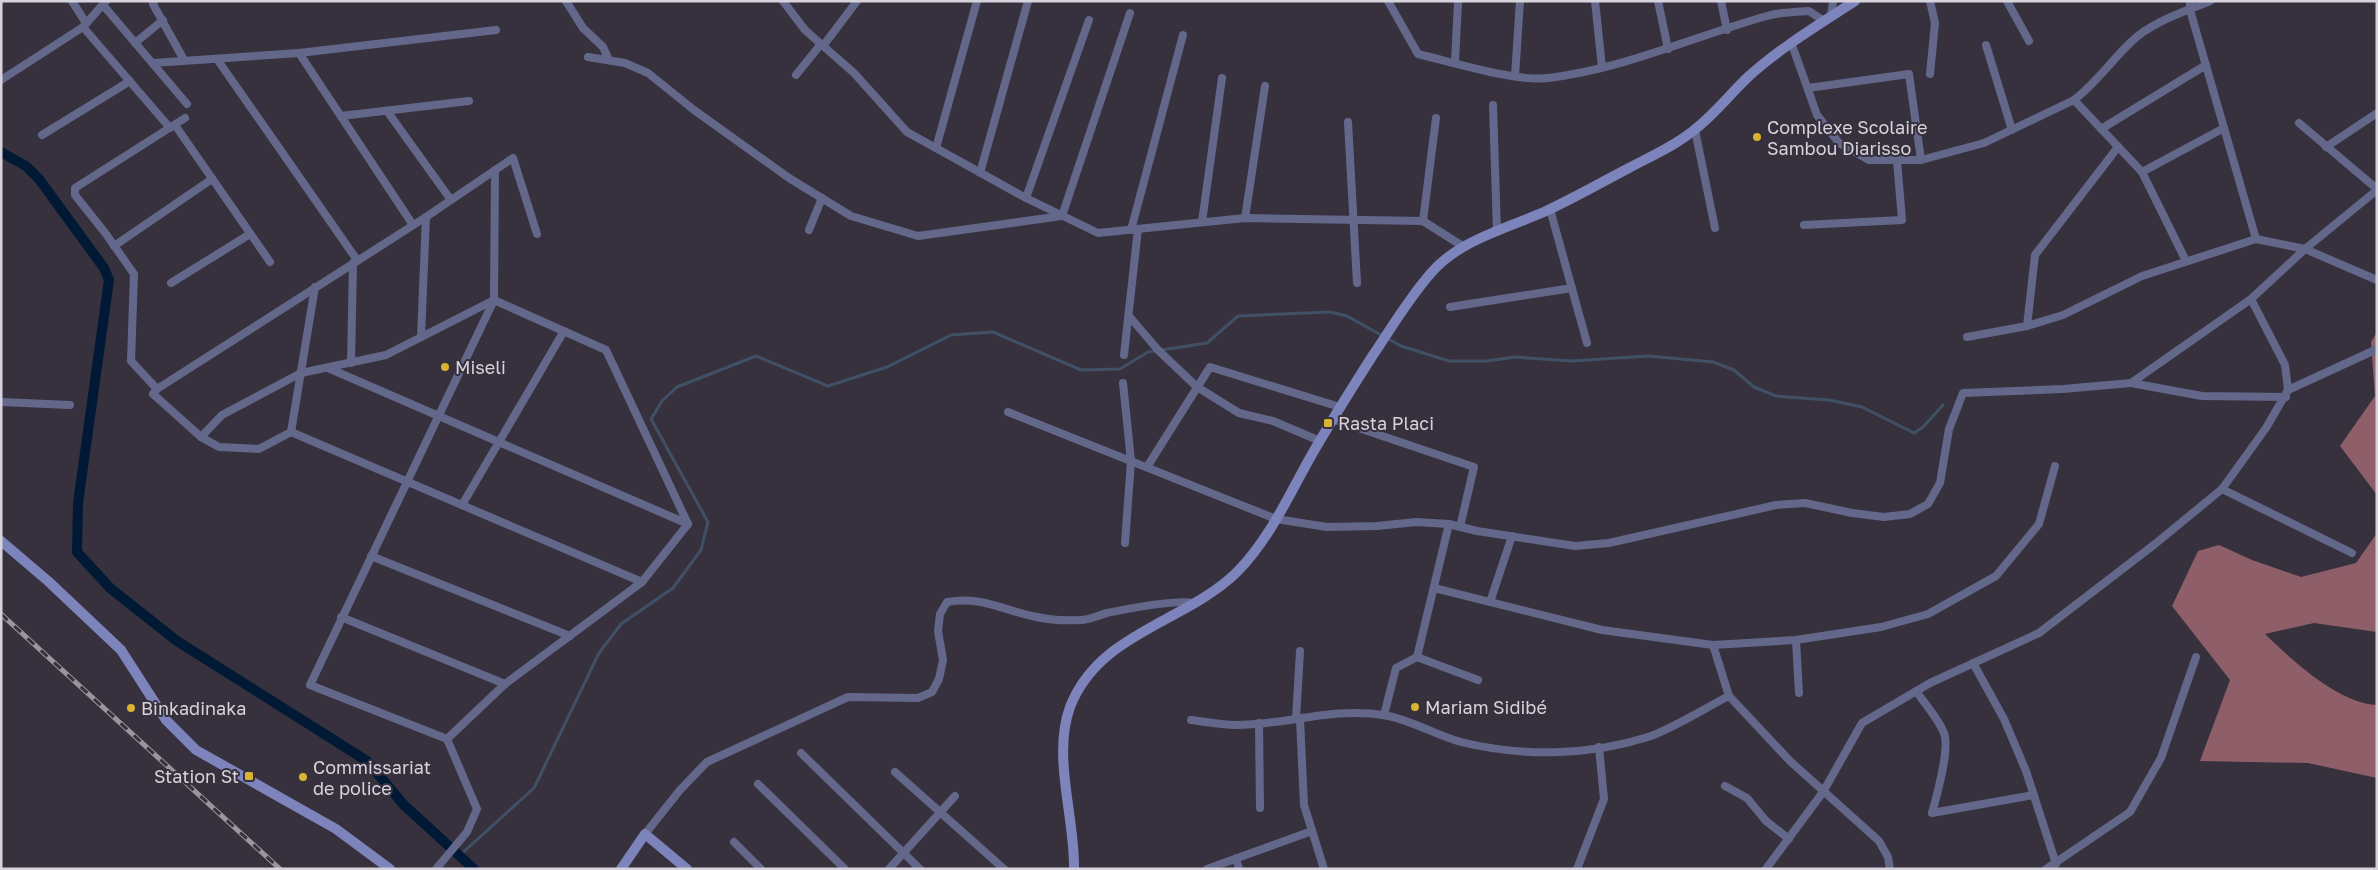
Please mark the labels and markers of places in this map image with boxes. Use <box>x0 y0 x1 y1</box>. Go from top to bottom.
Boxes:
place label: Complexe Scolaire Sambou Diarisso <box>1767 116 1927 159</box>
marker: Complexe Scolaire Sambou Diarisso <box>1751 131 1763 143</box>
place label: Miseli <box>455 356 506 378</box>
marker: Miseli <box>439 361 451 373</box>
place label: Rasta Placi <box>1338 412 1434 434</box>
marker: Rasta Placi <box>1322 417 1334 429</box>
place label: Mariam Sidibé <box>1425 696 1547 718</box>
place label: Binkadinaka <box>141 697 246 719</box>
marker: Mariam Sidibé <box>1409 701 1421 713</box>
marker: Binkadinaka <box>125 702 137 714</box>
place label: Commissariat de police <box>313 756 431 799</box>
place label: Station St <box>154 765 239 787</box>
marker: Station St <box>243 770 255 782</box>
marker: Commissariat de police <box>297 771 309 783</box>

